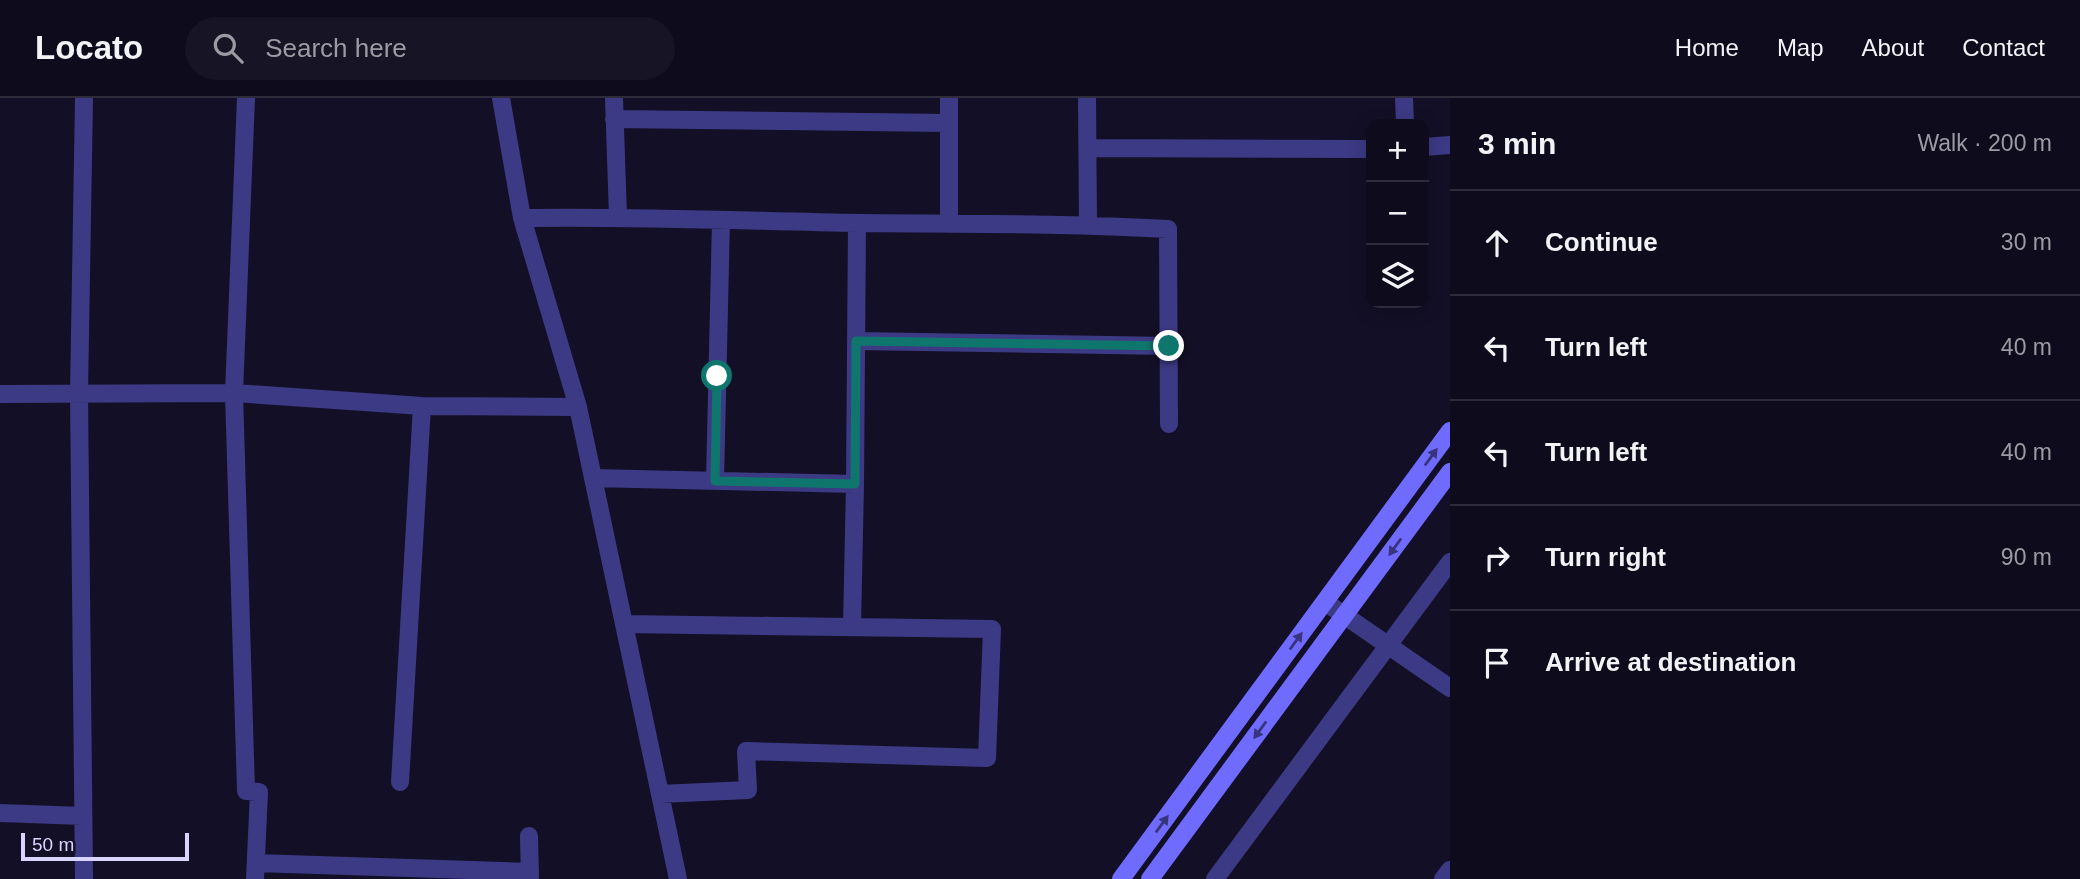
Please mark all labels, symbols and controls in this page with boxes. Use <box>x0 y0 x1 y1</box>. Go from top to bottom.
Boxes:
search box <box>185 17 675 80</box>
text: Locato <box>35 29 143 66</box>
icon: search <box>209 29 247 67</box>
text: Search here <box>265 33 407 63</box>
text: Home <box>1675 34 1739 61</box>
text: Map <box>1777 34 1824 61</box>
text: About <box>1862 34 1924 61</box>
text: Contact <box>1962 34 2045 61</box>
map controls <box>1366 119 1429 308</box>
button: + <box>1366 119 1429 182</box>
text: 3 min <box>1478 127 1556 160</box>
text: Walk · 200 m <box>1917 130 2052 156</box>
button: − <box>1366 182 1429 245</box>
icon: ahead <box>1478 224 1516 262</box>
text: Continue <box>1545 227 1658 257</box>
text: 30 m <box>2001 229 2052 255</box>
button: layers <box>1366 245 1429 308</box>
icon: left <box>1478 329 1516 367</box>
route end <box>1153 330 1184 361</box>
text: Turn left <box>1545 332 1647 362</box>
text: 40 m <box>2001 334 2052 360</box>
route start <box>701 360 732 391</box>
icon: left <box>1478 434 1516 472</box>
text: Turn left <box>1545 437 1647 467</box>
text: 40 m <box>2001 439 2052 465</box>
one-way arrow <box>1424 448 1438 466</box>
one-way arrow <box>1388 538 1402 556</box>
icon: right <box>1478 539 1516 577</box>
text: Turn right <box>1545 542 1666 572</box>
text: 90 m <box>2001 544 2052 570</box>
one-way arrow <box>1289 631 1303 650</box>
icon: arrive <box>1478 644 1516 682</box>
text: Arrive at destination <box>1545 647 1796 677</box>
one-way arrow <box>1253 721 1267 739</box>
one-way arrow <box>1154 815 1168 833</box>
scale bar <box>21 830 189 862</box>
text: 50 m <box>32 834 74 855</box>

